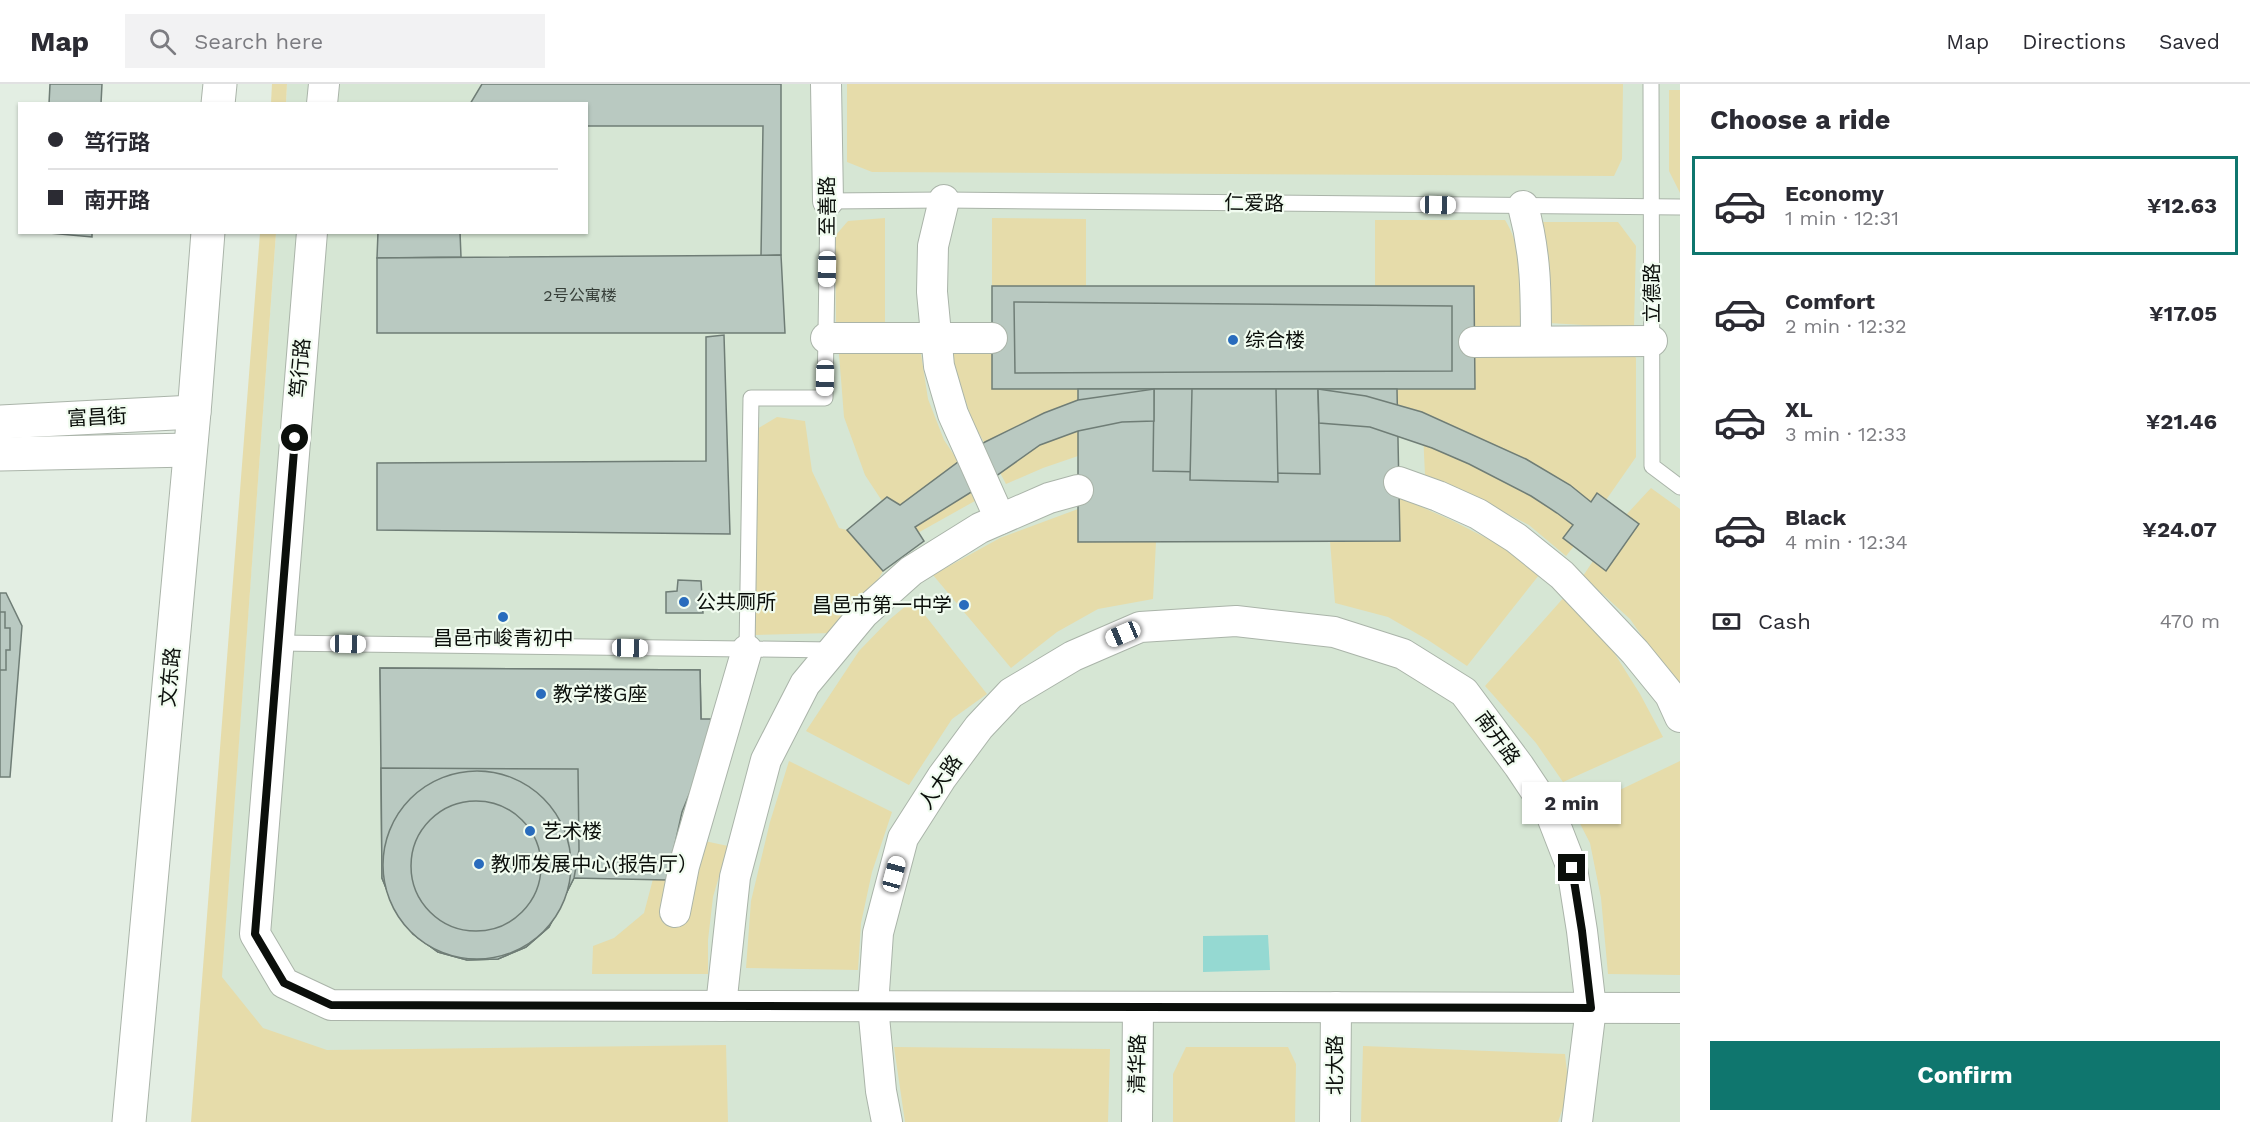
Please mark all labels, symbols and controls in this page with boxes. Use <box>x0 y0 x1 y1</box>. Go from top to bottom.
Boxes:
search box <box>125 14 545 68</box>
text: Map <box>30 25 89 58</box>
icon: search <box>146 25 179 58</box>
text: Search here <box>194 29 323 54</box>
text: Map <box>1946 29 1989 54</box>
text: Directions <box>2022 29 2126 54</box>
text: Saved <box>2159 29 2220 54</box>
text: Choose a ride <box>1710 104 1890 136</box>
text: 笃行路 <box>84 130 150 155</box>
street label: 至善路 <box>815 176 839 236</box>
icon: car <box>1713 179 1767 233</box>
text: Economy <box>1785 181 1884 206</box>
text: 南开路 <box>84 188 150 213</box>
street label: 仁爱路 <box>1224 190 1284 216</box>
text: ¥12.63 <box>2147 193 2217 218</box>
car <box>1420 196 1456 214</box>
text: 1 min · 12:31 <box>1785 206 1899 230</box>
car <box>818 251 836 287</box>
street label: 立德路 <box>1640 263 1664 323</box>
house number: 2号公寓楼 <box>543 286 617 305</box>
icon: car <box>1713 287 1767 341</box>
text: Comfort <box>1785 289 1875 314</box>
text: ¥17.05 <box>2149 301 2217 326</box>
text: 2 min · 12:32 <box>1785 314 1907 338</box>
place label: 综合楼 <box>1245 328 1305 352</box>
marker: 综合楼 <box>1226 333 1240 347</box>
street label: 笃行路 <box>285 337 315 399</box>
car <box>816 360 834 396</box>
icon: car <box>1713 395 1767 449</box>
text: XL <box>1785 397 1813 422</box>
street label: 富昌街 <box>66 403 128 431</box>
text: ¥21.46 <box>2146 409 2217 434</box>
text: 3 min · 12:33 <box>1785 422 1907 446</box>
route start <box>281 424 308 451</box>
icon: car <box>1713 503 1767 557</box>
text: Black <box>1785 505 1846 530</box>
text: ¥24.07 <box>2142 517 2217 542</box>
text: 4 min · 12:34 <box>1785 530 1908 554</box>
place label: 公共厕所 <box>696 590 776 614</box>
place label: 昌邑市第一中学 <box>812 593 952 617</box>
marker: 公共厕所 <box>677 595 691 609</box>
marker: 昌邑市第一中学 <box>957 598 971 612</box>
icon: cash <box>1710 605 1743 638</box>
text: Cash <box>1758 609 1811 634</box>
text: 470 m <box>2160 609 2220 633</box>
marker: 昌邑市峻青初中 <box>496 610 510 624</box>
car <box>1103 619 1143 649</box>
place label: 昌邑市峻青初中 <box>433 626 573 650</box>
car <box>330 635 366 653</box>
car <box>612 639 648 657</box>
street label: 文东路 <box>155 646 185 708</box>
place label: 教学楼G座 <box>553 682 647 706</box>
marker: 教学楼G座 <box>534 687 548 701</box>
street label: 南开路 <box>1471 707 1525 769</box>
street label: 人大路 <box>913 750 967 814</box>
callout: 2 min <box>1522 781 1622 823</box>
text: 2 min <box>1544 791 1599 815</box>
place label: 艺术楼 <box>542 819 602 843</box>
marker: 艺术楼 <box>523 824 537 838</box>
place label: 教师发展中心(报告厅） <box>491 852 698 876</box>
car <box>881 854 907 894</box>
route end <box>1558 854 1585 881</box>
marker: 教师发展中心(报告厅） <box>472 857 486 871</box>
street label: 清华路 <box>1124 1034 1150 1094</box>
street label: 北大路 <box>1323 1035 1347 1095</box>
button: Confirm <box>1710 1041 2220 1110</box>

